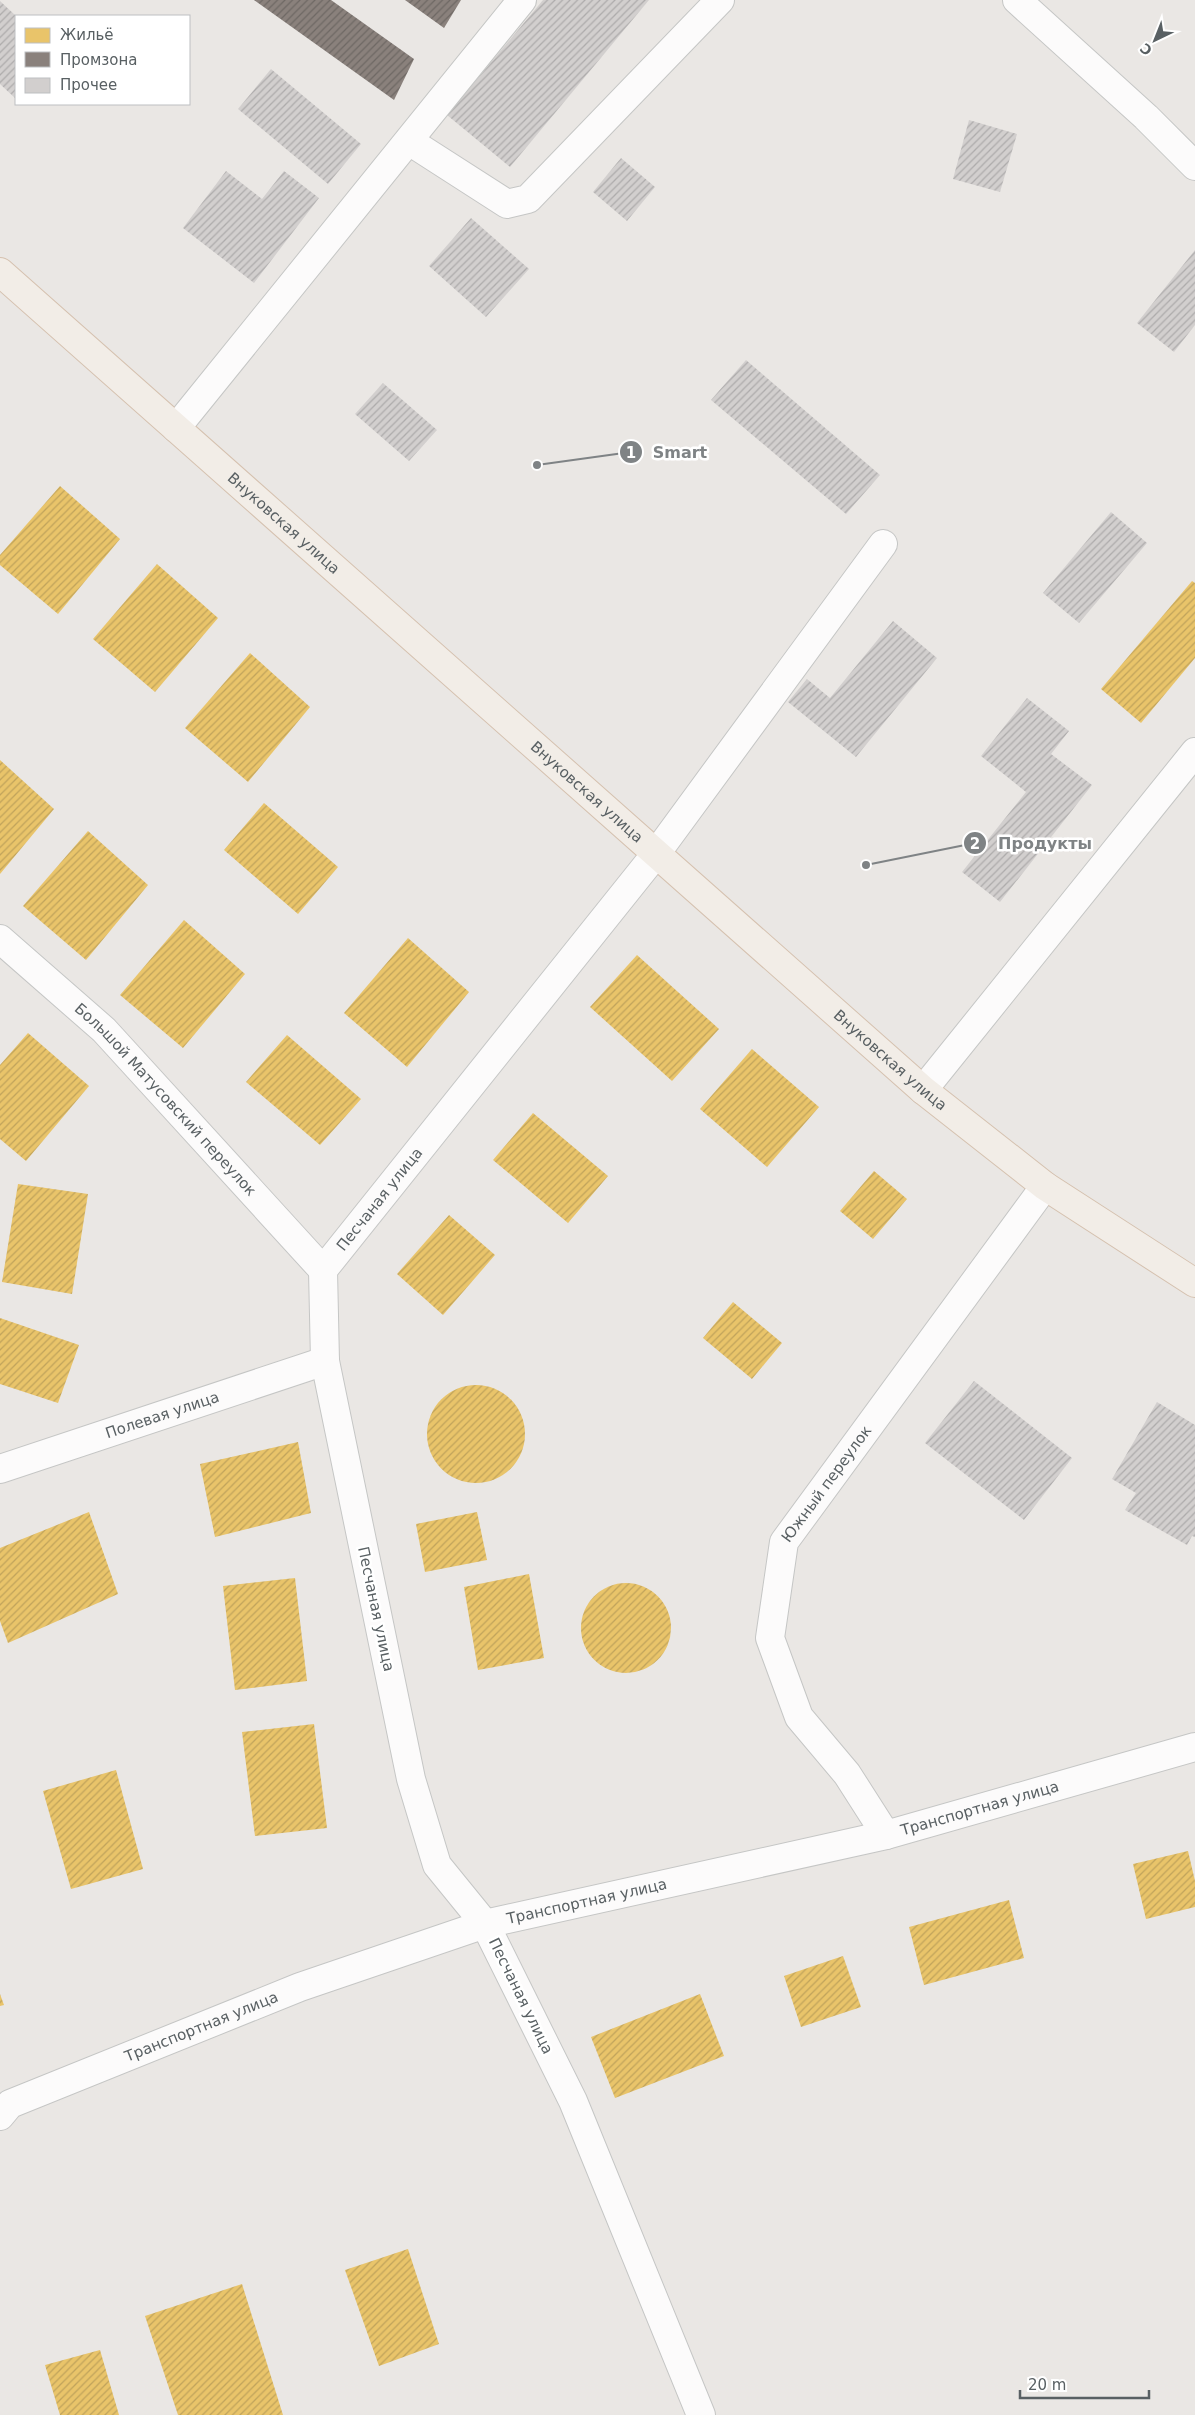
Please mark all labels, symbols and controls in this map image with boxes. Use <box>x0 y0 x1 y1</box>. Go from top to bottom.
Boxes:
legend <box>15 15 190 105</box>
north arrow <box>1130 15 1180 65</box>
text: Жильё <box>60 26 114 44</box>
text: С <box>1137 40 1155 59</box>
text: Промзона <box>60 51 137 69</box>
text: Прочее <box>60 76 117 94</box>
callout: Smart <box>618 437 718 468</box>
text: Smart <box>653 443 708 462</box>
text: 1 <box>626 444 636 462</box>
street label: Внуковская улица <box>224 469 344 578</box>
street label: Внуковская улица <box>527 737 647 847</box>
callout: Продукты <box>963 828 1101 859</box>
text: Продукты <box>998 834 1092 853</box>
text: 2 <box>970 835 980 853</box>
street label: Большой Матусовский переулок <box>71 1000 260 1200</box>
street label: Внуковская улица <box>830 1006 950 1114</box>
street label: Песчаная улица <box>333 1144 426 1255</box>
street label: Полевая улица <box>103 1388 221 1442</box>
street label: Южный переулок <box>778 1422 875 1546</box>
street label: Песчаная улица <box>354 1545 398 1673</box>
street label: Транспортная улица <box>898 1777 1061 1840</box>
street label: Транспортная улица <box>504 1875 669 1928</box>
street label: Песчаная улица <box>485 1935 557 2057</box>
street label: Транспортная улица <box>121 1988 281 2066</box>
scale bar <box>1020 2368 1149 2400</box>
text: 20 m <box>1028 2376 1066 2394</box>

